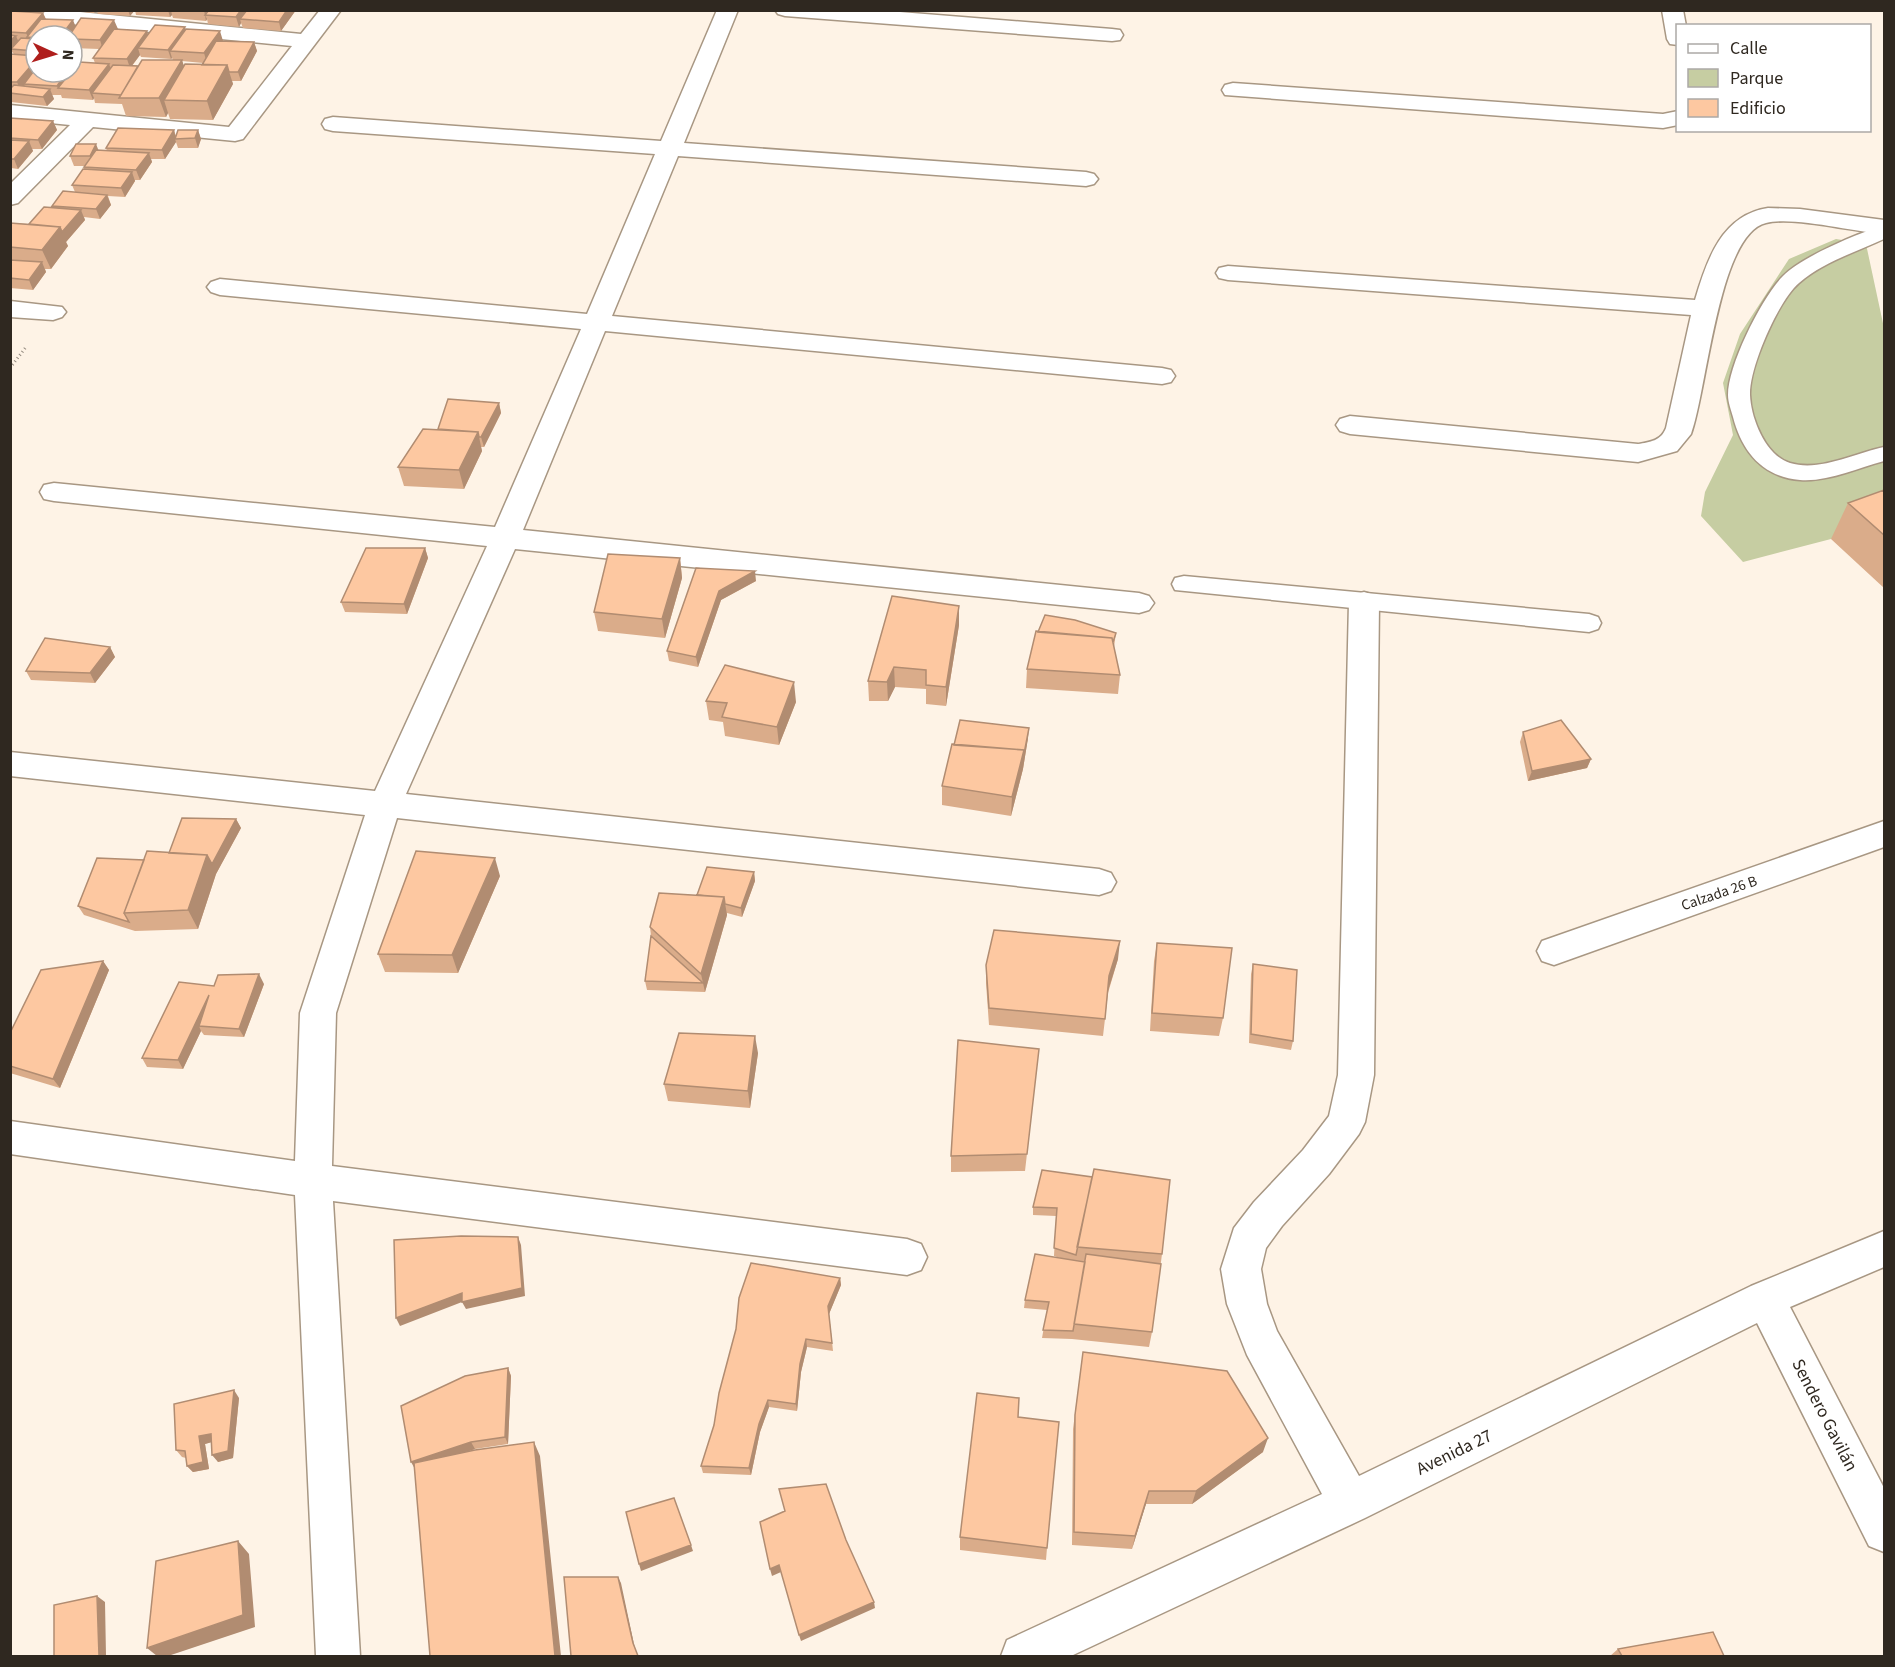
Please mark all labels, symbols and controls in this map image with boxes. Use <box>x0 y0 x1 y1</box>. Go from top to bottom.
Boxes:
north arrow <box>24 24 84 84</box>
legend <box>1676 24 1871 132</box>
text: Calle <box>1730 36 1768 61</box>
text: N <box>57 49 79 61</box>
text: Parque <box>1730 66 1783 91</box>
text: Edificio <box>1730 96 1786 121</box>
street label: Calzada 26 B <box>1678 871 1760 916</box>
street label: Sendero Gavilán <box>1785 1355 1864 1476</box>
street label: Avenida 27 <box>1412 1423 1496 1482</box>

